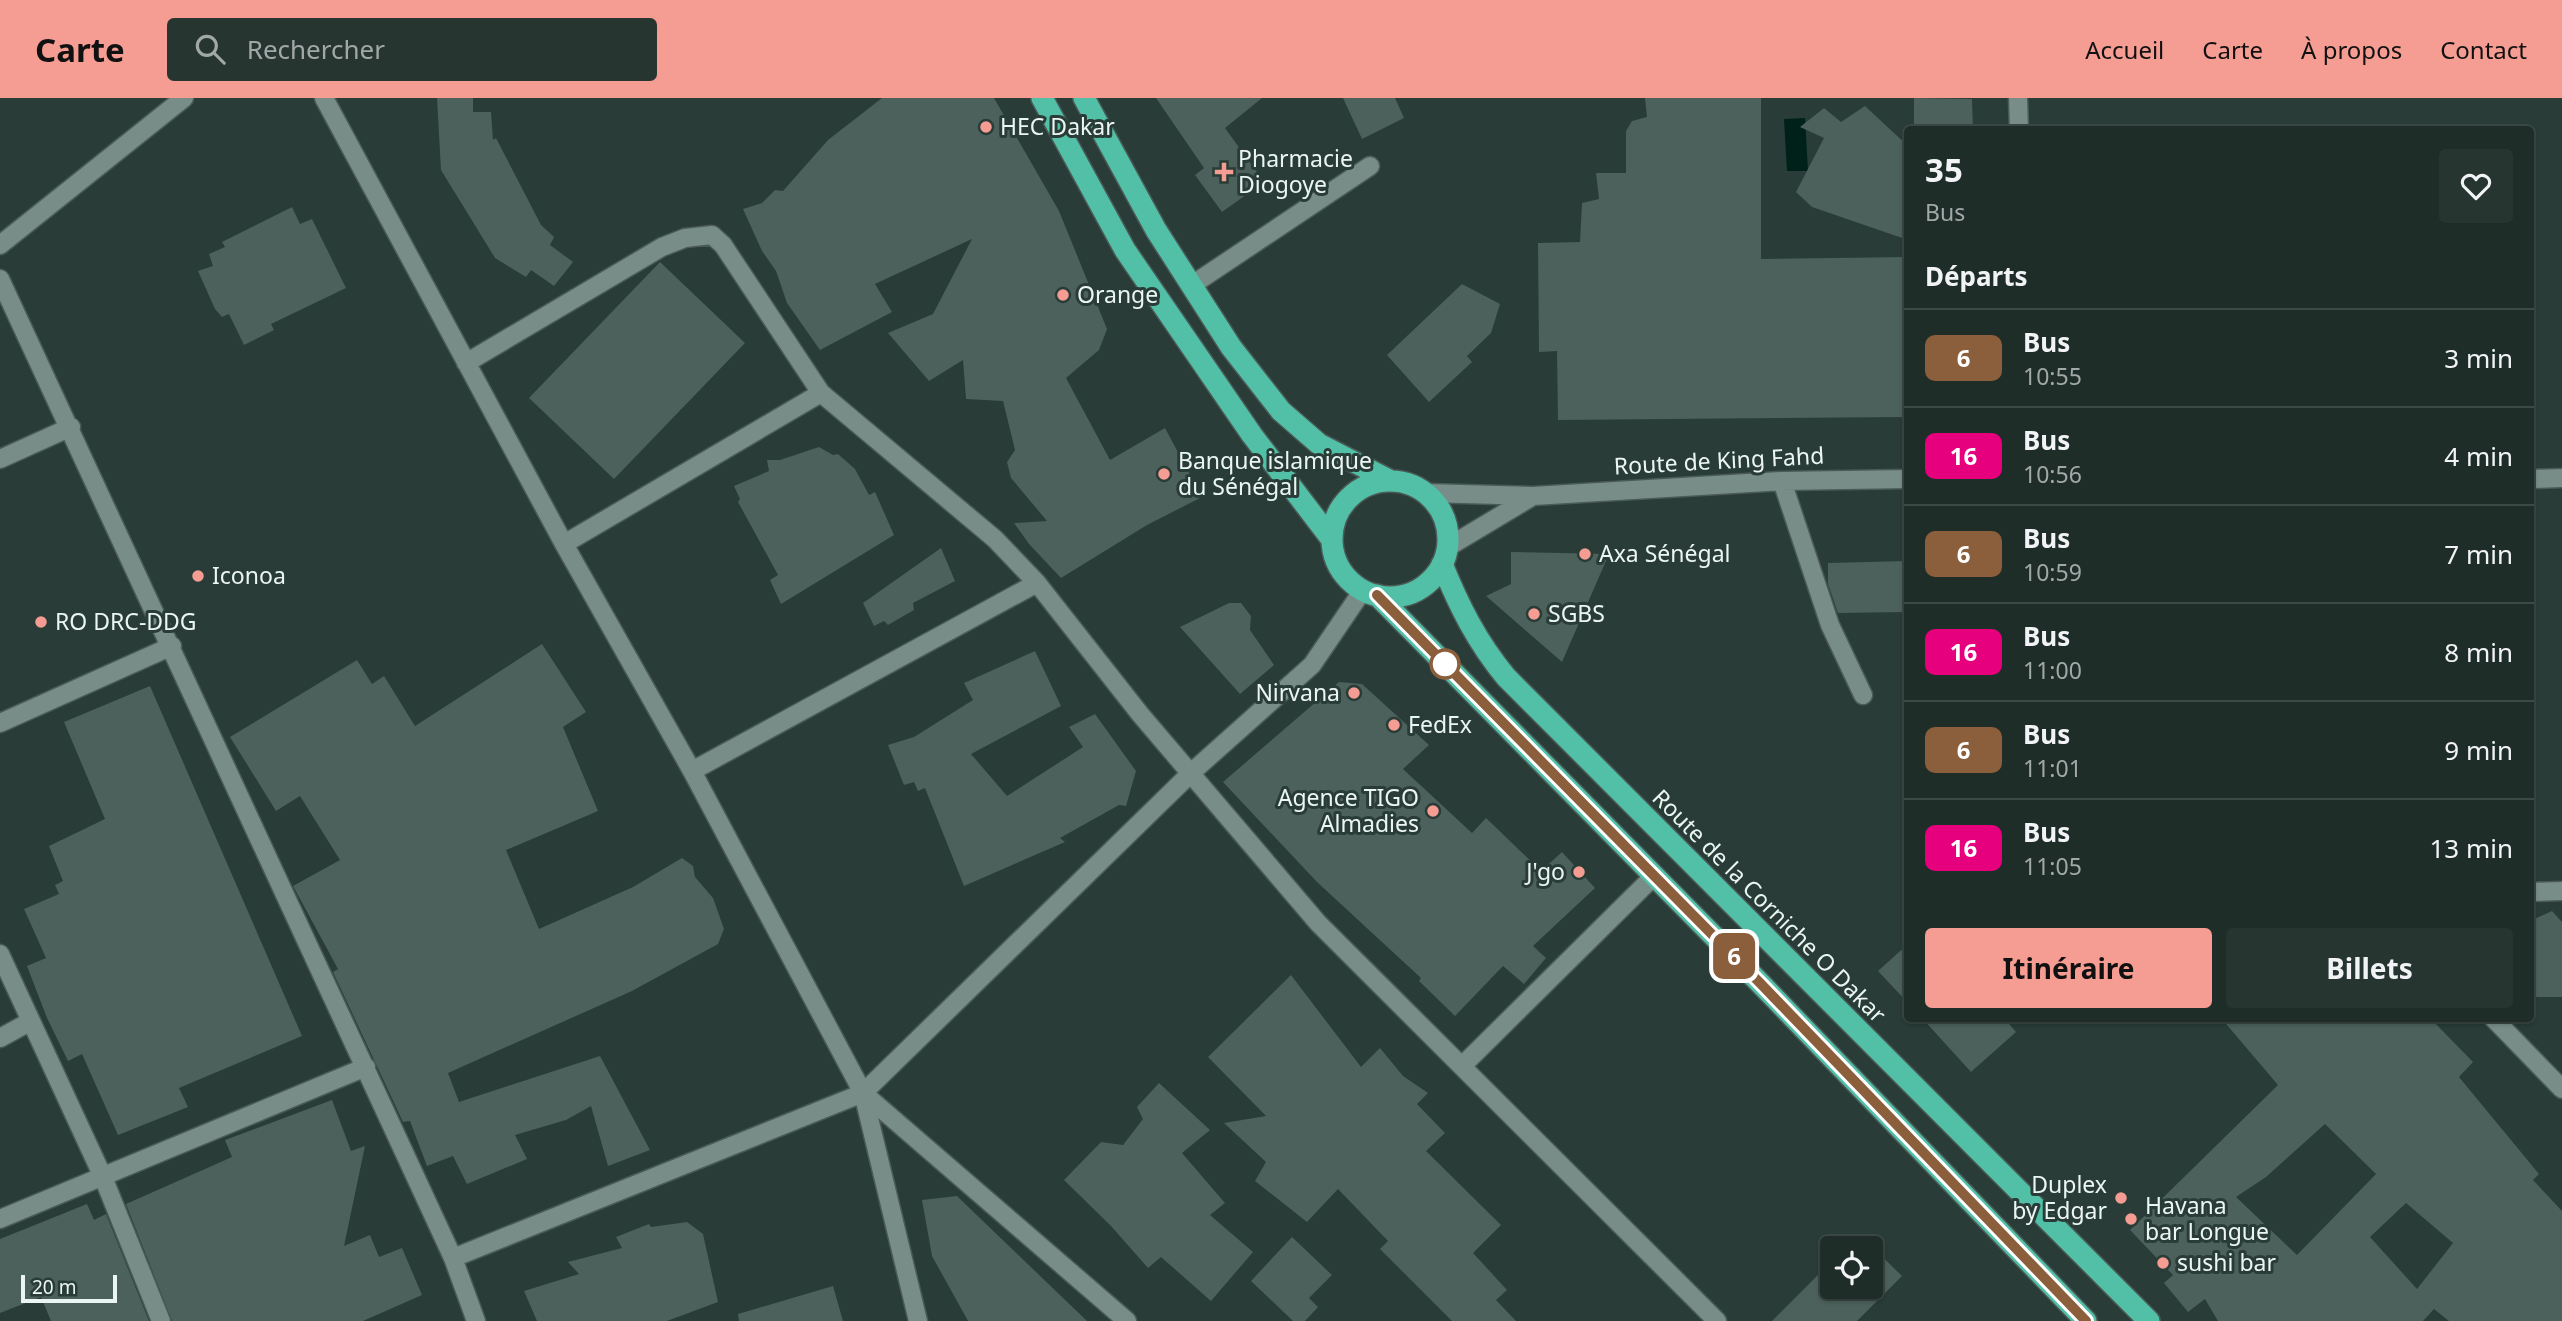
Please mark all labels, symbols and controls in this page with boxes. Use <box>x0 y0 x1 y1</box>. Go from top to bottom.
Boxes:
search box <box>167 18 657 81</box>
text: Carte <box>35 27 125 72</box>
icon: search <box>191 30 229 68</box>
text: Rechercher <box>247 31 385 67</box>
text: Accueil <box>2085 33 2164 66</box>
text: Carte <box>2202 33 2263 66</box>
text: À propos <box>2301 33 2402 66</box>
text: Contact <box>2440 33 2527 66</box>
place label: HEC Dakar <box>1000 110 1115 142</box>
marker: HEC Dakar <box>978 119 994 135</box>
place label: Pharmacie Diogoye <box>1238 142 1353 200</box>
text: 35 <box>1925 147 1963 192</box>
button: heart <box>2439 149 2513 223</box>
marker: Pharmacie Diogoye <box>1216 164 1232 180</box>
text: Bus <box>1925 196 1965 228</box>
text: Départs <box>1925 258 2028 294</box>
place label: Orange <box>1077 278 1158 310</box>
marker: Orange <box>1055 287 1071 303</box>
text: Bus <box>2023 324 2070 360</box>
text: 3 min <box>2444 340 2513 376</box>
text: 6 <box>1957 341 1970 374</box>
text: 10:55 <box>2023 360 2082 392</box>
text: Bus <box>2023 422 2070 458</box>
text: 4 min <box>2444 438 2513 474</box>
street label: Route de King Fahd <box>1613 439 1825 481</box>
text: 16 <box>1950 439 1977 472</box>
place label: Banque islamique du Sénégal <box>1178 444 1372 502</box>
text: 10:56 <box>2023 458 2082 490</box>
marker: Banque islamique du Sénégal <box>1156 466 1172 482</box>
text: Bus <box>2023 520 2070 556</box>
text: 7 min <box>2444 536 2513 572</box>
place label: Axa Sénégal <box>1599 537 1731 569</box>
text: 6 <box>1957 537 1970 570</box>
marker: Axa Sénégal <box>1577 546 1593 562</box>
text: 10:59 <box>2023 556 2082 588</box>
place label: Iconoa <box>212 559 286 591</box>
marker: Iconoa <box>190 568 206 584</box>
place label: SGBS <box>1548 597 1605 629</box>
place label: RO DRC-DDG <box>55 605 197 637</box>
marker: SGBS <box>1526 606 1542 622</box>
marker: RO DRC-DDG <box>33 614 49 630</box>
text: Bus <box>2023 618 2070 654</box>
text: 8 min <box>2444 634 2513 670</box>
text: 16 <box>1950 635 1977 668</box>
unlabelled marker <box>1430 649 1460 679</box>
text: 11:00 <box>2023 654 2082 686</box>
place label: Nirvana <box>1255 676 1340 708</box>
marker: Nirvana <box>1346 685 1362 701</box>
place label: FedEx <box>1408 708 1472 740</box>
text: Bus <box>2023 716 2070 752</box>
marker: FedEx <box>1386 717 1402 733</box>
text: 9 min <box>2444 732 2513 768</box>
text: 6 <box>1957 733 1970 766</box>
text: 11:01 <box>2023 752 2082 784</box>
place label: Agence TIGO Almadies <box>1278 781 1419 839</box>
street label: Route de la Corniche O Dakar <box>1646 781 1894 1029</box>
marker: Agence TIGO Almadies <box>1425 803 1441 819</box>
text: Bus <box>2023 814 2070 850</box>
text: 13 min <box>2429 830 2513 866</box>
text: 16 <box>1950 831 1977 864</box>
text: 11:05 <box>2023 850 2082 882</box>
place label: J'go <box>1524 855 1565 887</box>
marker: J'go <box>1571 864 1587 880</box>
button: Itinéraire <box>1925 928 2212 1008</box>
button: Billets <box>2226 928 2513 1008</box>
line badge: 6 <box>1711 933 1757 979</box>
text: 6 <box>1727 939 1741 972</box>
place label: Duplex by Edgar <box>2012 1168 2108 1226</box>
place label: Havana bar Longue <box>2145 1189 2269 1247</box>
marker: Duplex by Edgar <box>2113 1190 2129 1206</box>
marker: Havana bar Longue <box>2123 1211 2139 1227</box>
map controls <box>1820 1236 1883 1299</box>
button: locate <box>1820 1236 1883 1299</box>
place label: sushi bar <box>2177 1246 2276 1278</box>
marker: sushi bar <box>2155 1255 2171 1271</box>
scale bar <box>21 1272 117 1304</box>
text: 20 m <box>32 1274 76 1300</box>

